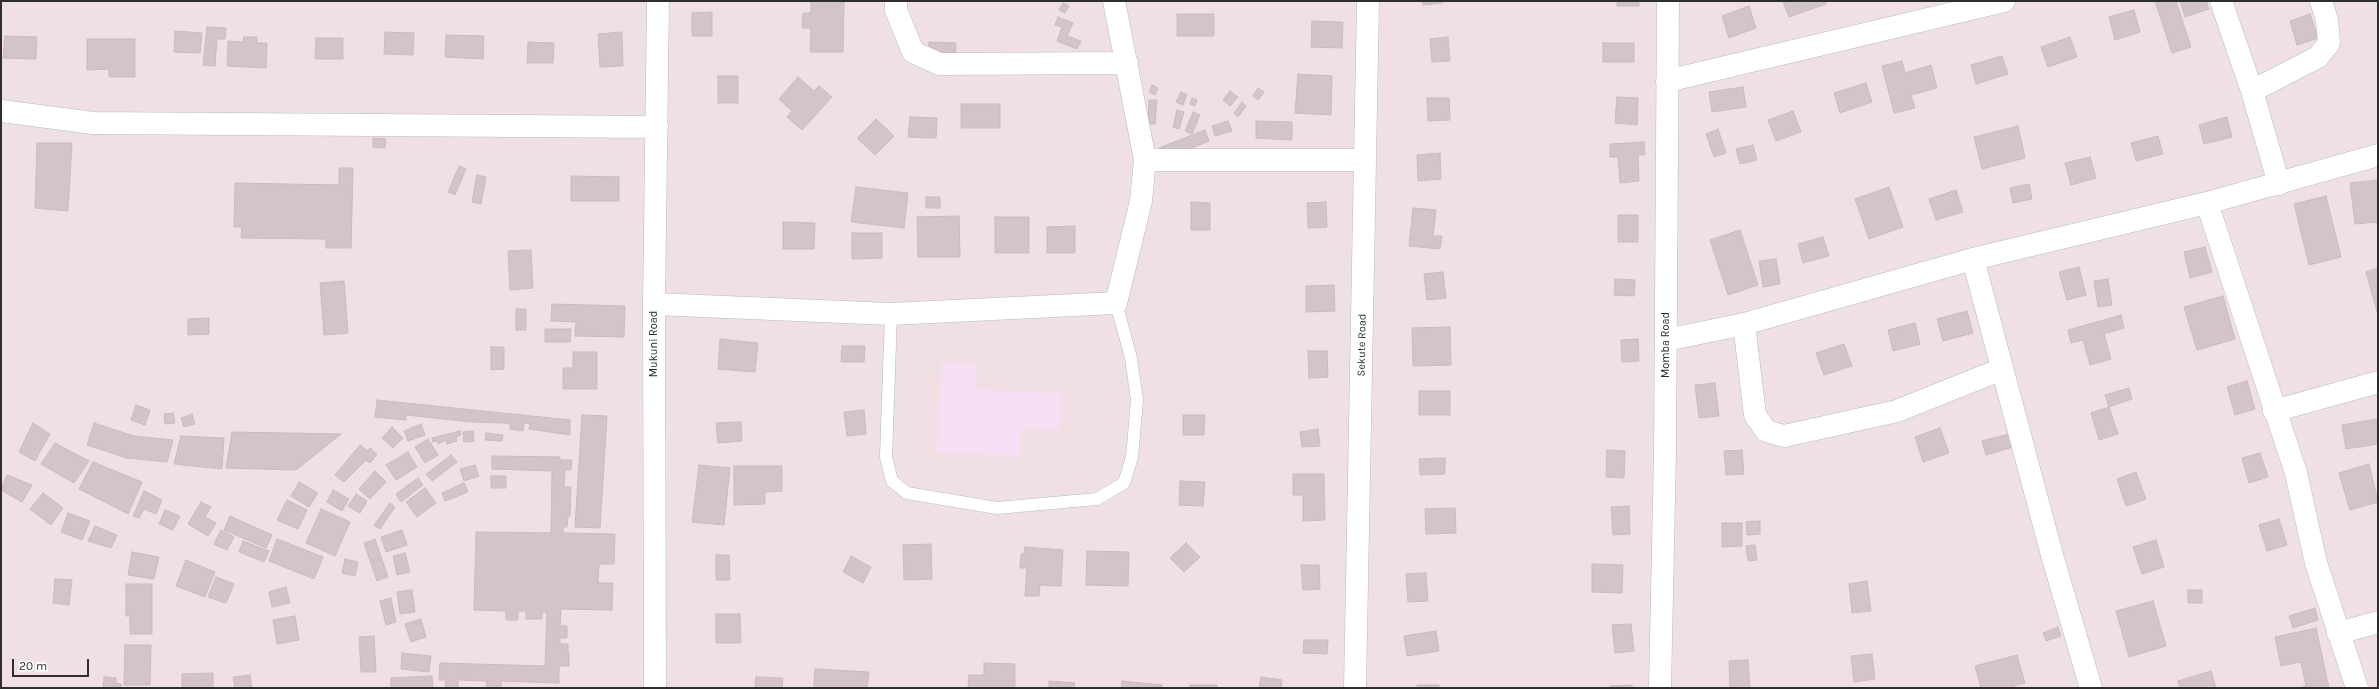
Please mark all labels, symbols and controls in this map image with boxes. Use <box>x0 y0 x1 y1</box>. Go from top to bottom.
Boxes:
street label: Mukuni Road <box>647 311 661 377</box>
street label: Momba Road <box>1659 312 1673 378</box>
street label: Sekute Road <box>1355 313 1369 377</box>
scale bar <box>14 651 91 677</box>
text: 20 m <box>19 659 47 673</box>

